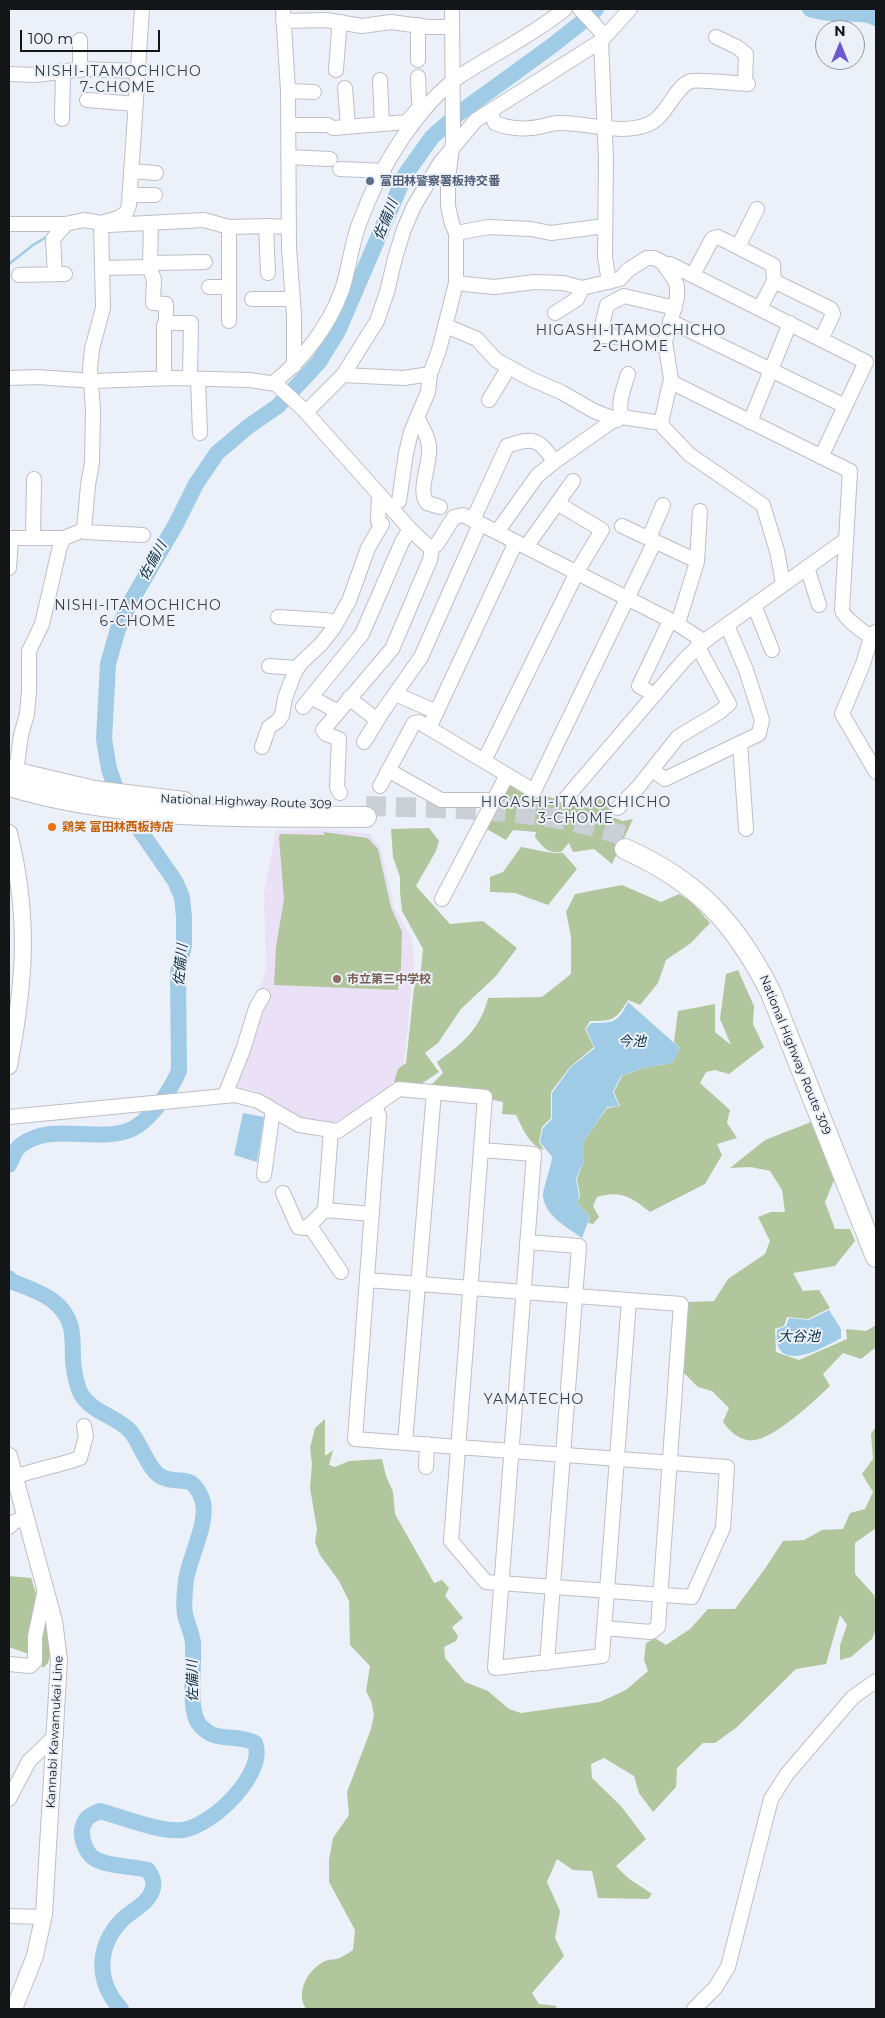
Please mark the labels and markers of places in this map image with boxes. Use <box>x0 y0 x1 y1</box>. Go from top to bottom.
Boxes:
place label: 富田林警察署板持交番 <box>380 174 500 188</box>
marker: 富田林警察署板持交番 <box>364 175 376 187</box>
place label: 鶏笑 富田林西板持店 <box>62 820 173 834</box>
marker: 鶏笑 富田林西板持店 <box>46 821 58 833</box>
place label: 市立第三中学校 <box>347 972 431 986</box>
marker: 市立第三中学校 <box>331 973 343 985</box>

